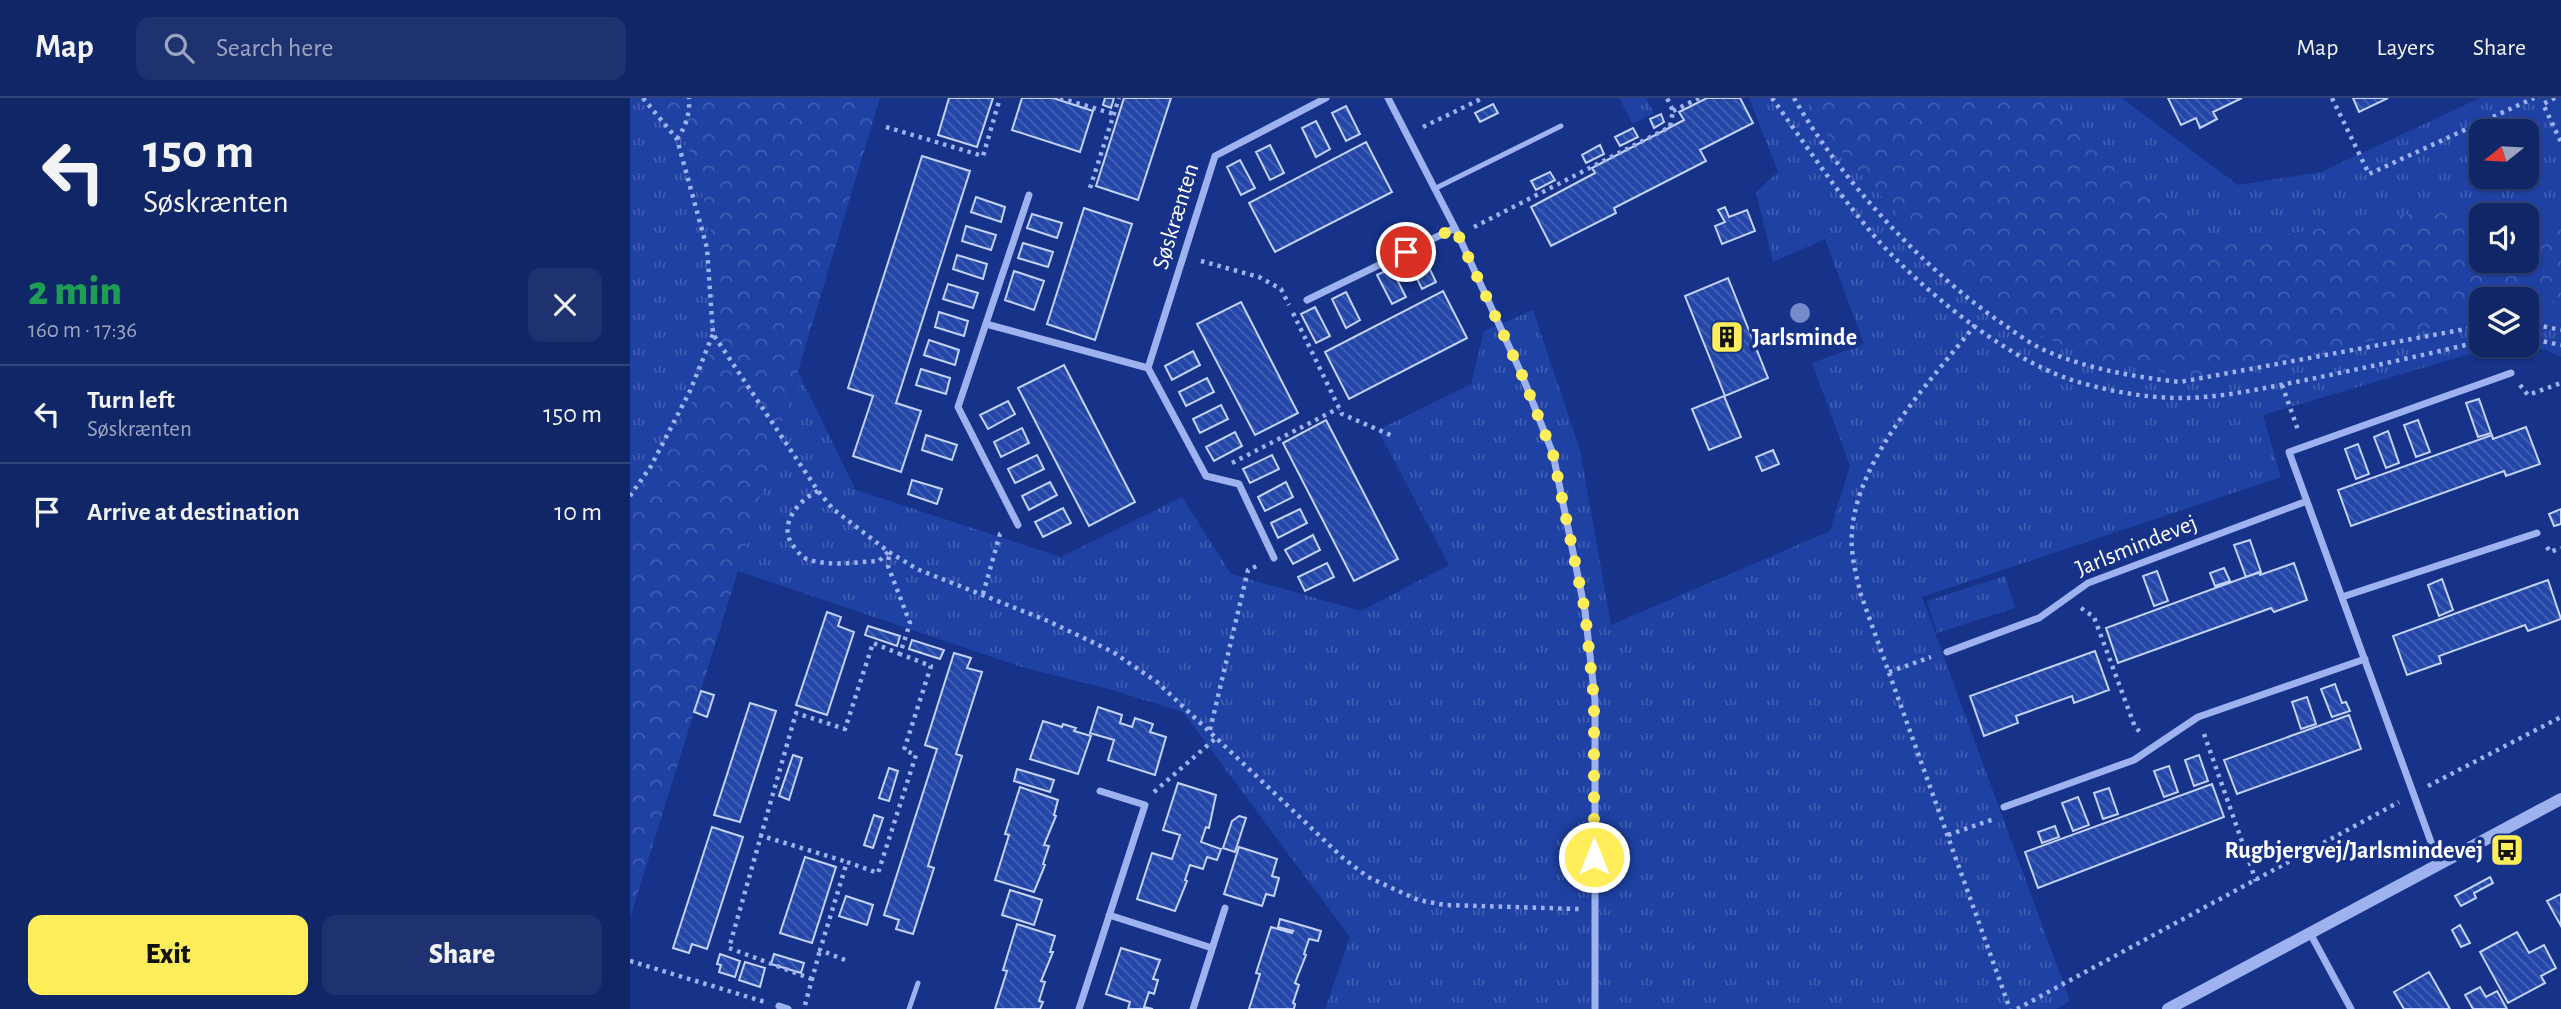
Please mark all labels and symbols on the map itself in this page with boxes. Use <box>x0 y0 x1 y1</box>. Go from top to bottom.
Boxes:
north arrow <box>2469 119 2539 189</box>
street label: Søskrænten <box>1148 160 1203 272</box>
pin <box>1376 222 1436 282</box>
building icon: Jarlsminde <box>1708 318 1746 356</box>
place label: Jarlsminde <box>1752 326 1857 350</box>
street label: Jarlsmindevej <box>2072 511 2200 581</box>
position arrow <box>1557 820 1631 894</box>
bus stop icon: Rugbjergvej/Jarlsmindevej <box>2488 831 2526 869</box>
place label: Rugbjergvej/Jarlsmindevej <box>2225 839 2483 863</box>

